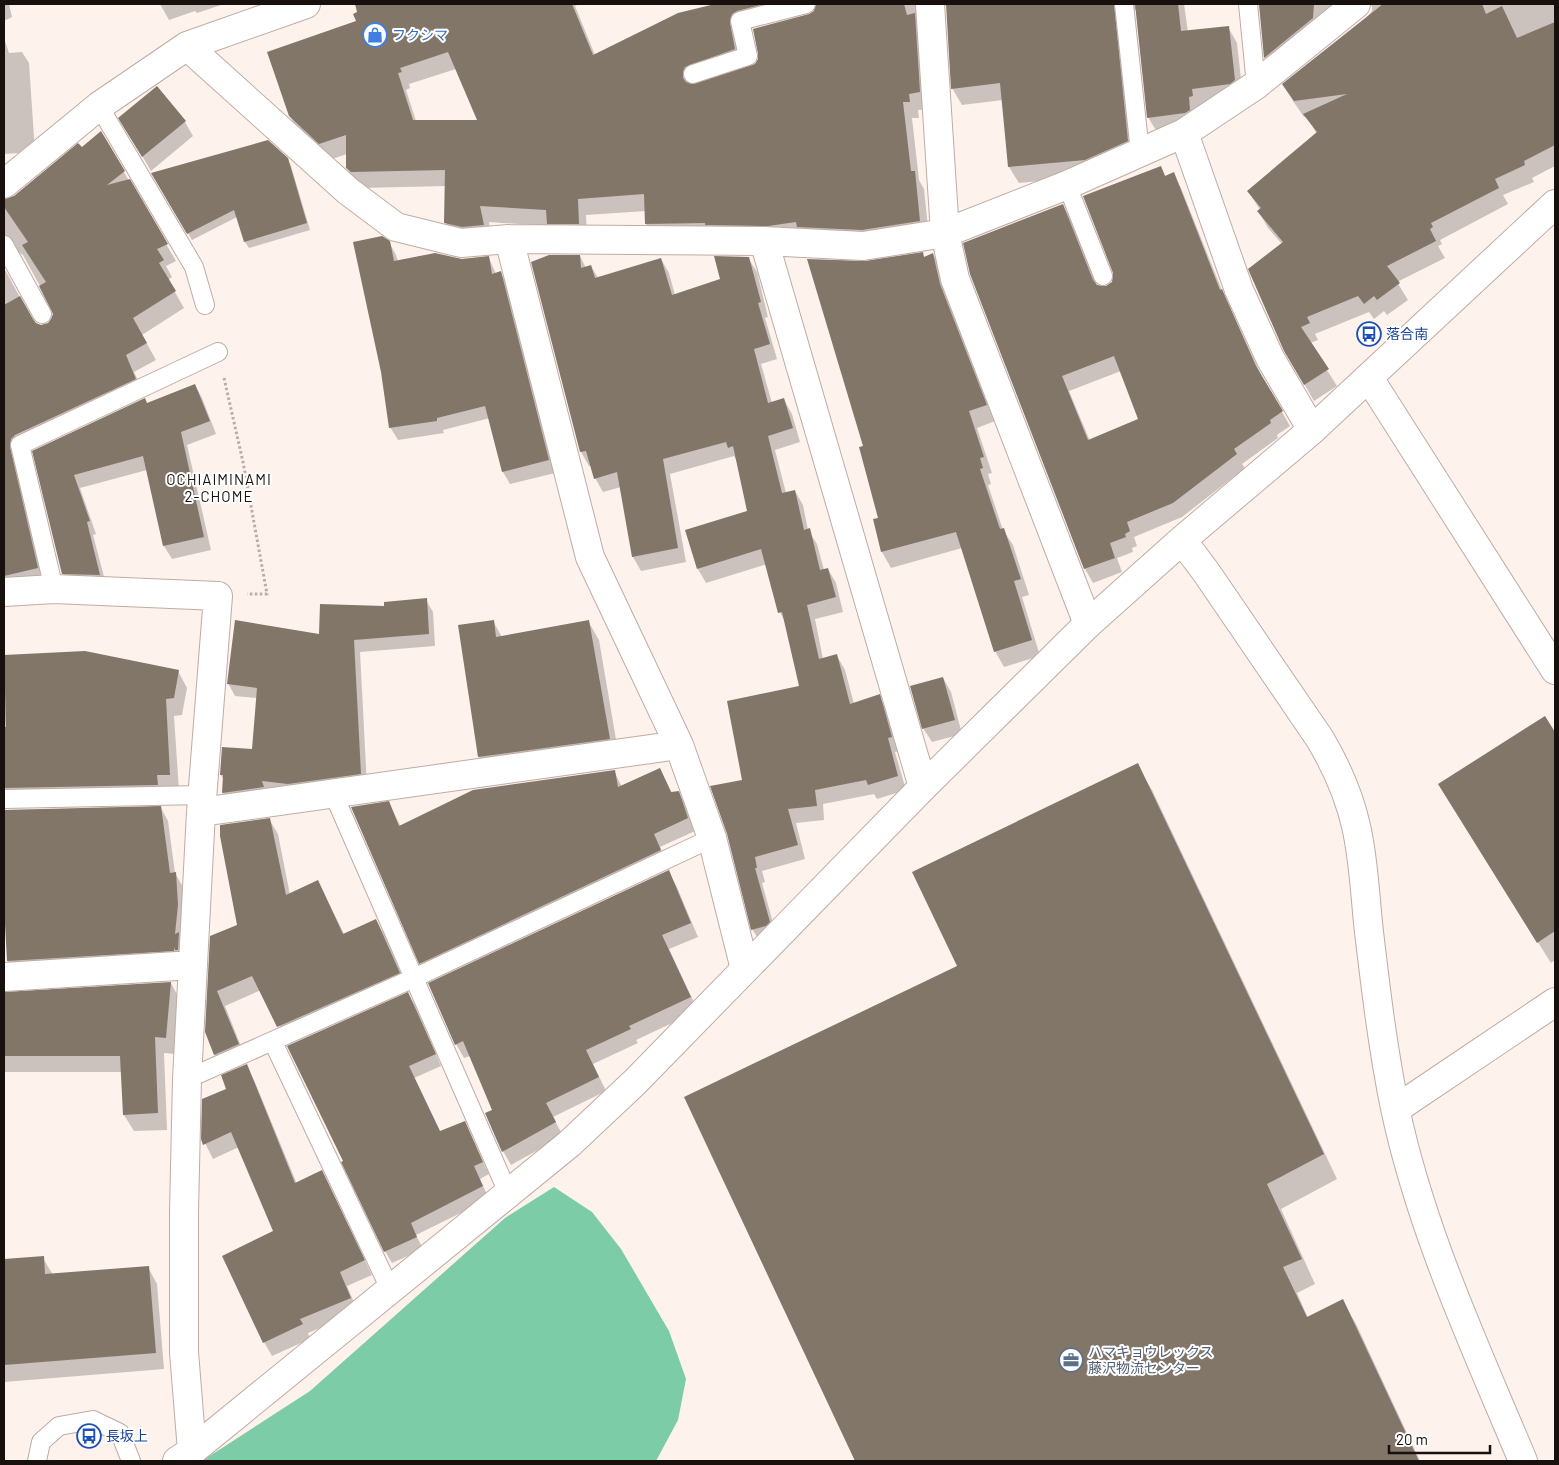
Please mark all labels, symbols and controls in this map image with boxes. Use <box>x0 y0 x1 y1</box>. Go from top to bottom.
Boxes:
shop icon: フクシマ <box>362 22 388 48</box>
place label: フクシマ <box>392 26 448 43</box>
bus stop icon: 落合南 <box>1356 321 1382 347</box>
place label: 落合南 <box>1386 325 1428 342</box>
district label: OCHIAIMINAMI 2-CHOME <box>166 470 272 505</box>
place label: ハマキョウレックス 藤沢物流センター <box>1088 1343 1214 1376</box>
office icon: ハマキョウレックス 藤沢物流センター <box>1058 1347 1084 1373</box>
scale bar <box>1389 1422 1490 1454</box>
bus stop icon: 長坂上 <box>76 1423 102 1449</box>
place label: 長坂上 <box>106 1427 148 1444</box>
text: 20 m <box>1396 1430 1428 1448</box>

